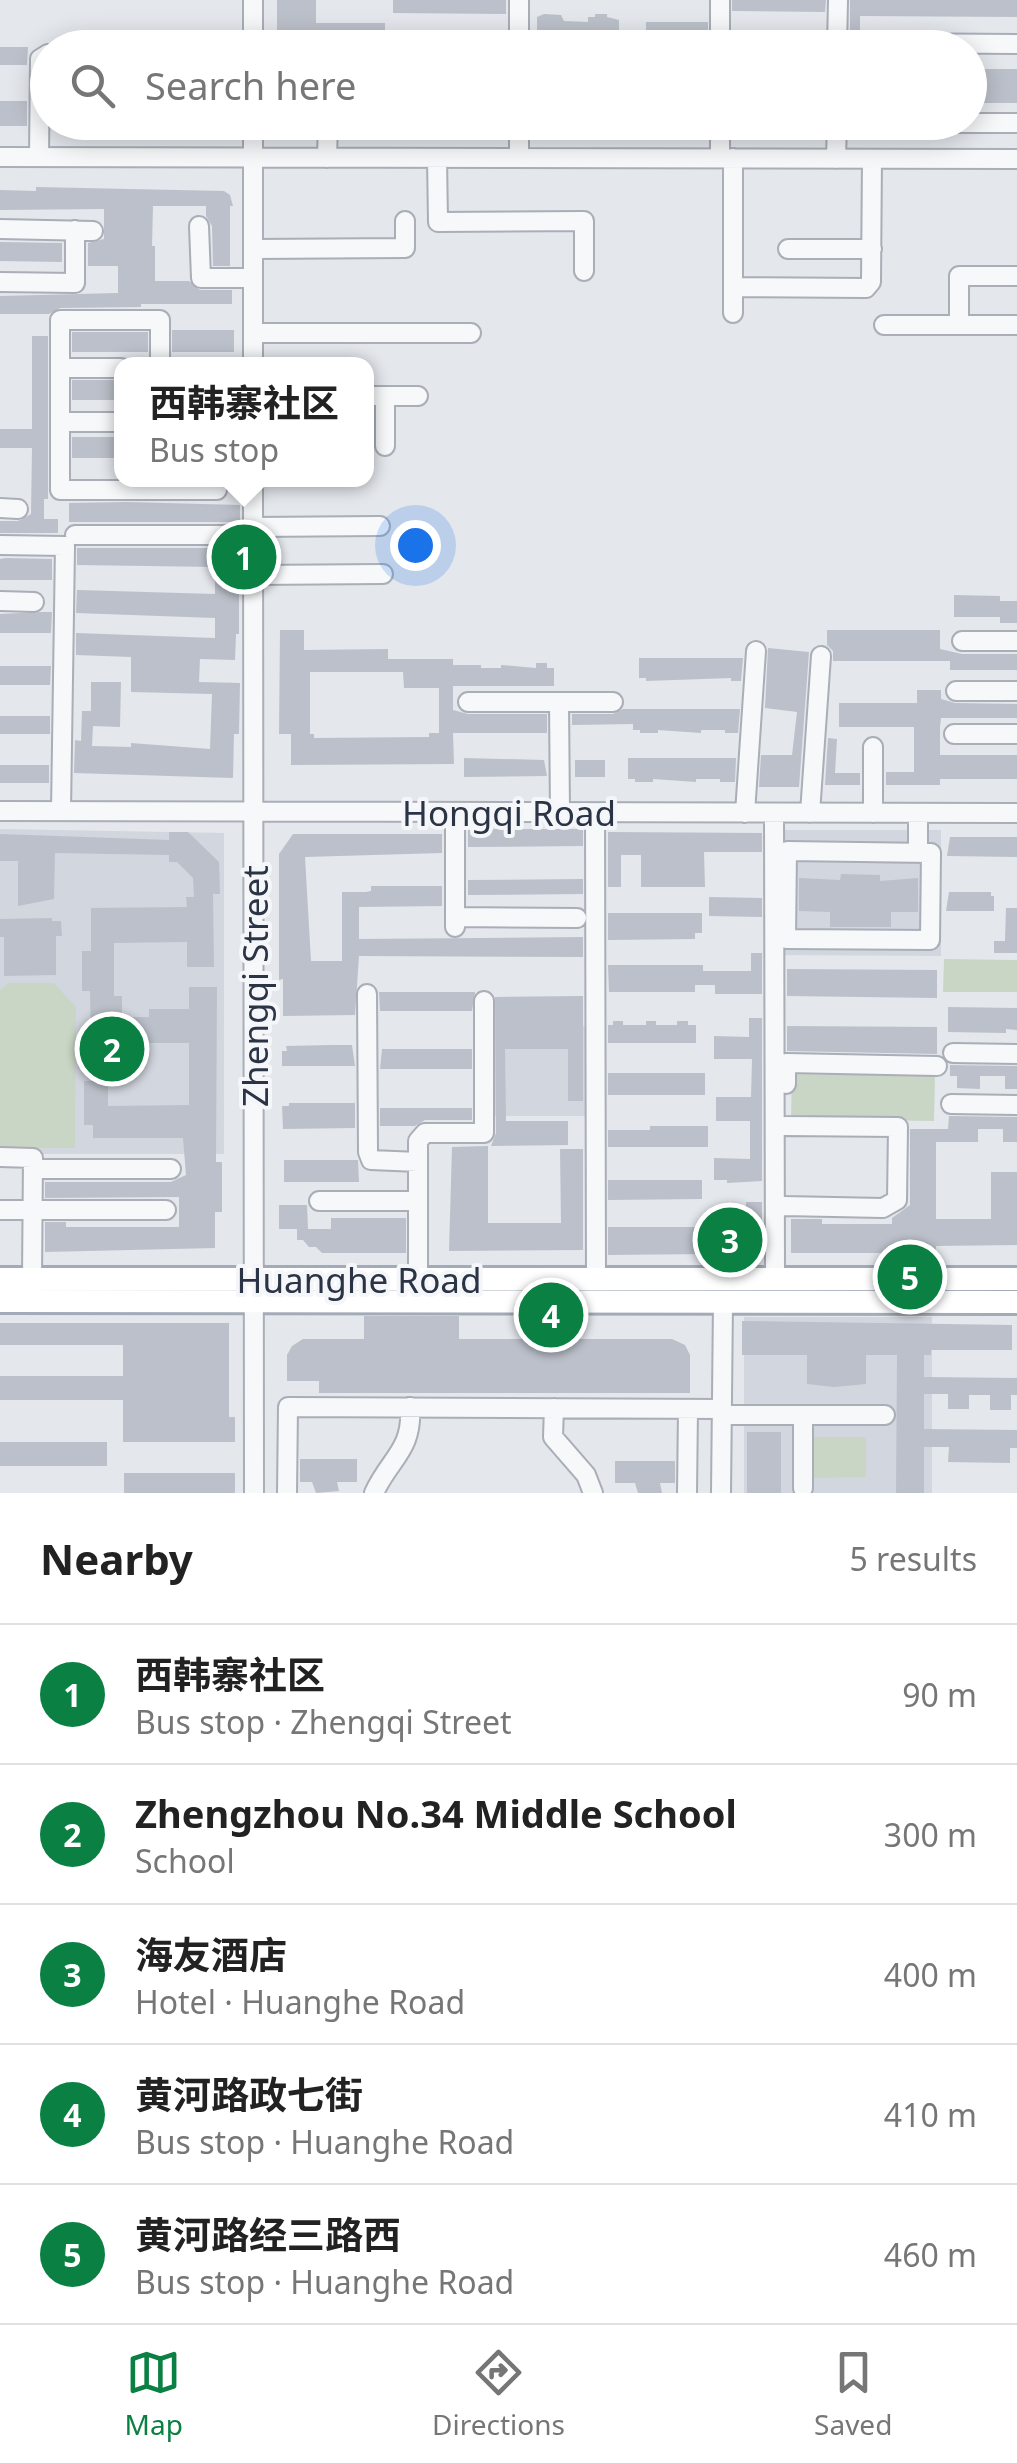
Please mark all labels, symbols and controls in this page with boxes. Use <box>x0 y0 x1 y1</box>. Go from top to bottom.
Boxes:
search box <box>30 30 987 140</box>
icon: search <box>65 58 120 113</box>
text: Search here <box>145 59 356 111</box>
popup <box>114 357 374 487</box>
text: 西韩寨社区 <box>149 376 339 428</box>
text: Bus stop <box>149 428 279 471</box>
pin: 1 <box>212 520 276 594</box>
your location <box>390 520 441 571</box>
street label: Hongqi Road <box>402 789 616 836</box>
street label: Zhengqi Street <box>231 865 278 1107</box>
pin: 2 <box>80 1012 144 1086</box>
pin: 3 <box>698 1202 762 1278</box>
pin: 5 <box>878 1240 942 1314</box>
street label: Huanghe Road <box>237 1256 481 1303</box>
pin: 4 <box>518 1278 584 1352</box>
text: Nearby <box>40 1530 193 1587</box>
text: 5 results <box>850 1537 977 1580</box>
text: 西韩寨社区 <box>135 1648 325 1700</box>
text: 1 <box>63 1673 82 1716</box>
text: 90 m <box>902 1673 977 1716</box>
text: Bus stop · Zhengqi Street <box>135 1700 512 1743</box>
text: Zhengzhou No.34 Middle School <box>135 1787 737 1839</box>
text: 2 <box>63 1813 82 1856</box>
text: 300 m <box>884 1813 977 1856</box>
text: School <box>135 1839 235 1882</box>
text: 海友酒店 <box>135 1928 287 1980</box>
text: 3 <box>63 1953 82 1996</box>
text: 400 m <box>884 1953 977 1996</box>
text: Hotel · Huanghe Road <box>135 1980 465 2023</box>
text: 黄河路政七街 <box>135 2068 363 2120</box>
text: 4 <box>63 2093 82 2136</box>
text: 410 m <box>884 2093 977 2136</box>
text: Bus stop · Huanghe Road <box>135 2120 514 2163</box>
text: 黄河路经三路西 <box>135 2208 401 2260</box>
text: 5 <box>63 2233 82 2276</box>
text: 460 m <box>884 2233 977 2276</box>
text: Bus stop · Huanghe Road <box>135 2260 514 2303</box>
tab: Map <box>125 2345 183 2443</box>
tab: Directions <box>432 2345 565 2443</box>
tab: Saved <box>814 2345 892 2443</box>

